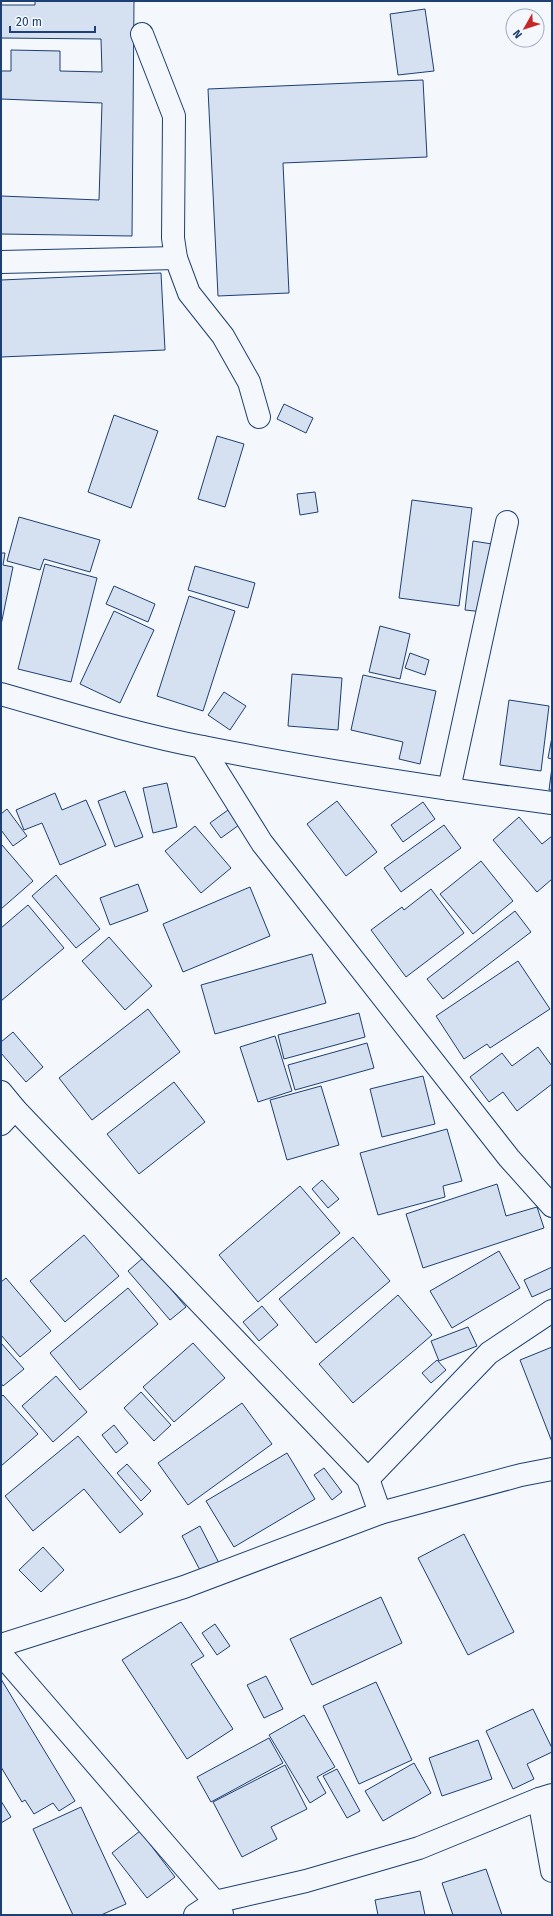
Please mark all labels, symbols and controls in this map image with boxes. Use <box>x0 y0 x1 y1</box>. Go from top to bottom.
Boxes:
scale bar <box>10 8 95 34</box>
north arrow <box>505 8 545 48</box>
text: 20 m <box>16 15 42 29</box>
text: N <box>510 27 525 41</box>

